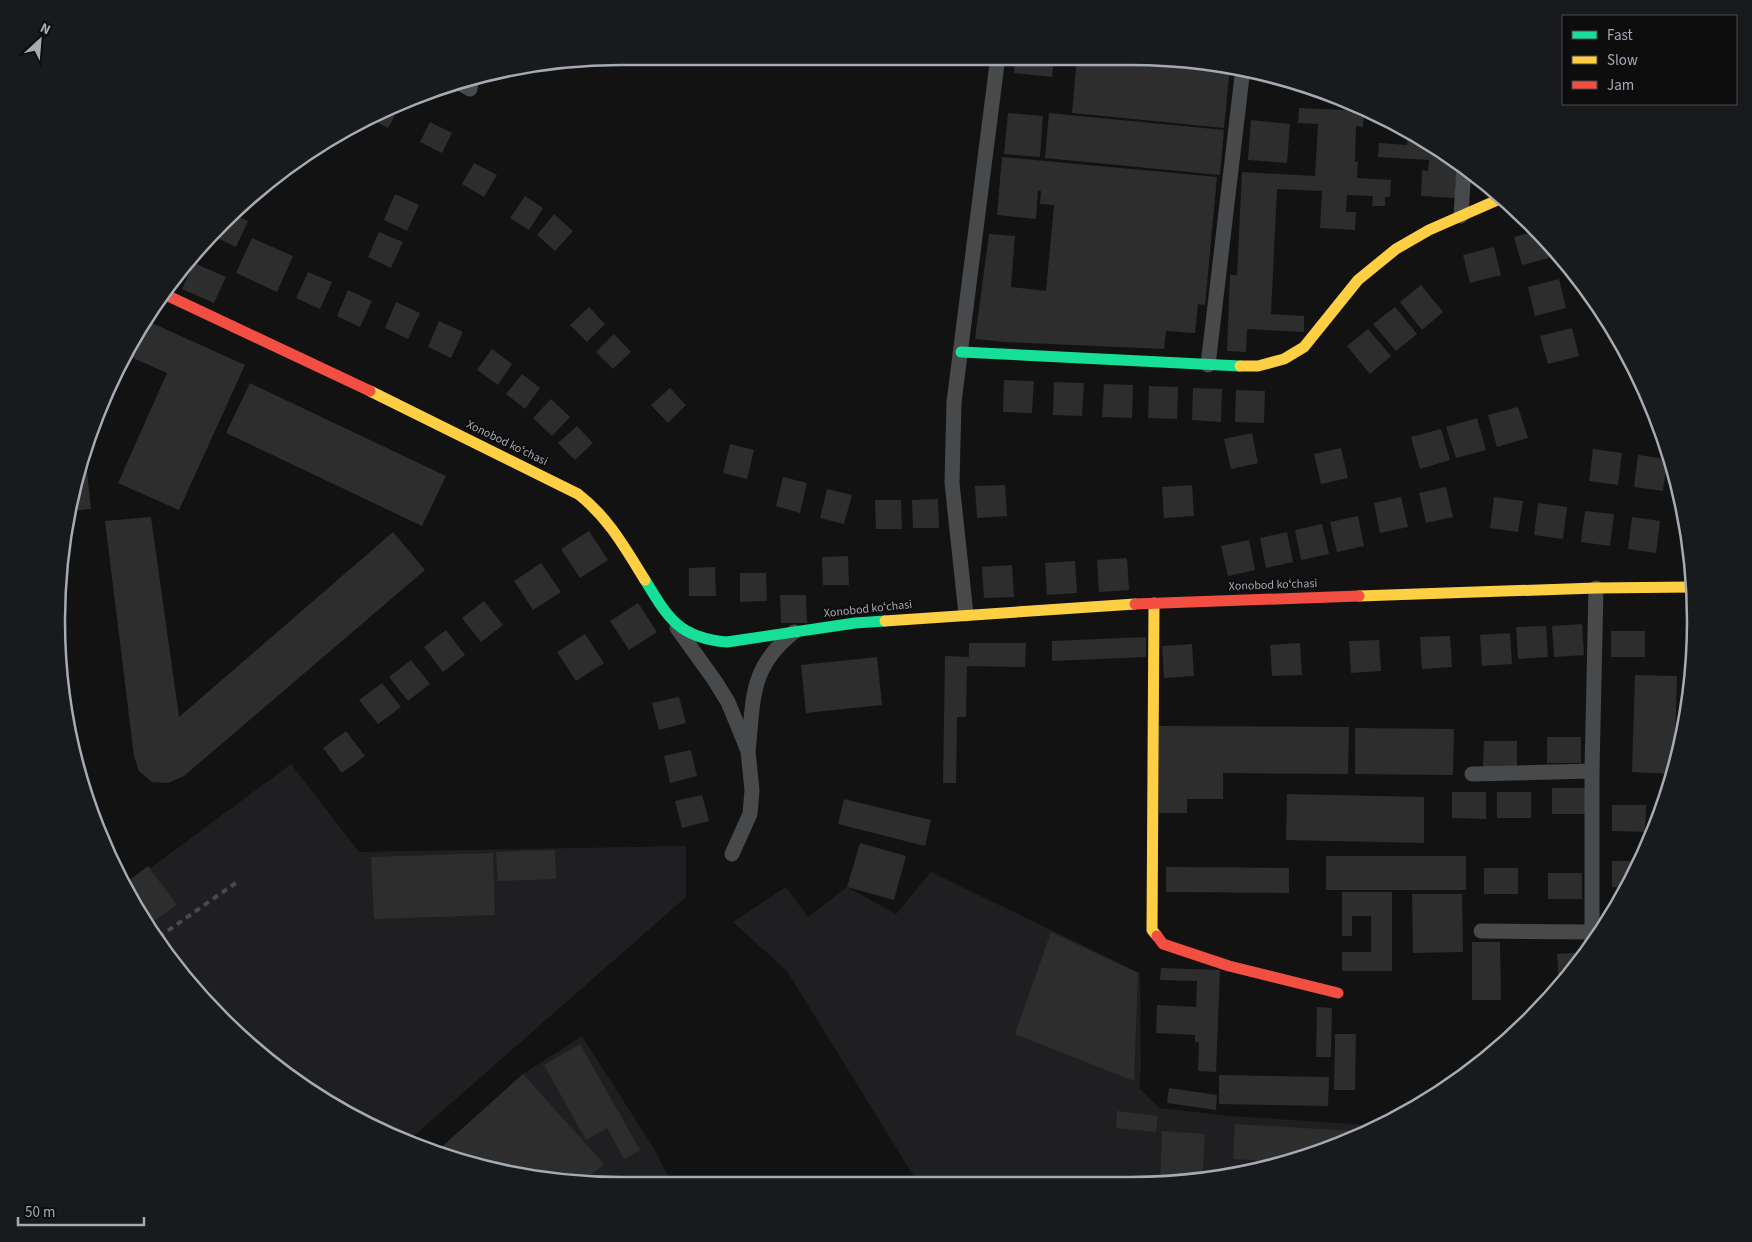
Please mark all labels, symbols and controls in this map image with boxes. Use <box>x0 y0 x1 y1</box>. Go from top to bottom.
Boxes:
north arrow <box>15 15 65 65</box>
legend <box>1562 15 1737 105</box>
text: N <box>37 18 54 40</box>
text: Fast <box>1607 25 1633 46</box>
text: Slow <box>1607 50 1638 71</box>
text: Jam <box>1607 75 1634 96</box>
street label: Xonobod koʻchasi <box>463 416 551 470</box>
street label: Xonobod koʻchasi <box>1228 575 1318 595</box>
street label: Xonobod koʻchasi <box>823 596 913 622</box>
scale bar <box>18 1194 144 1226</box>
text: 50 m <box>25 1202 55 1223</box>

